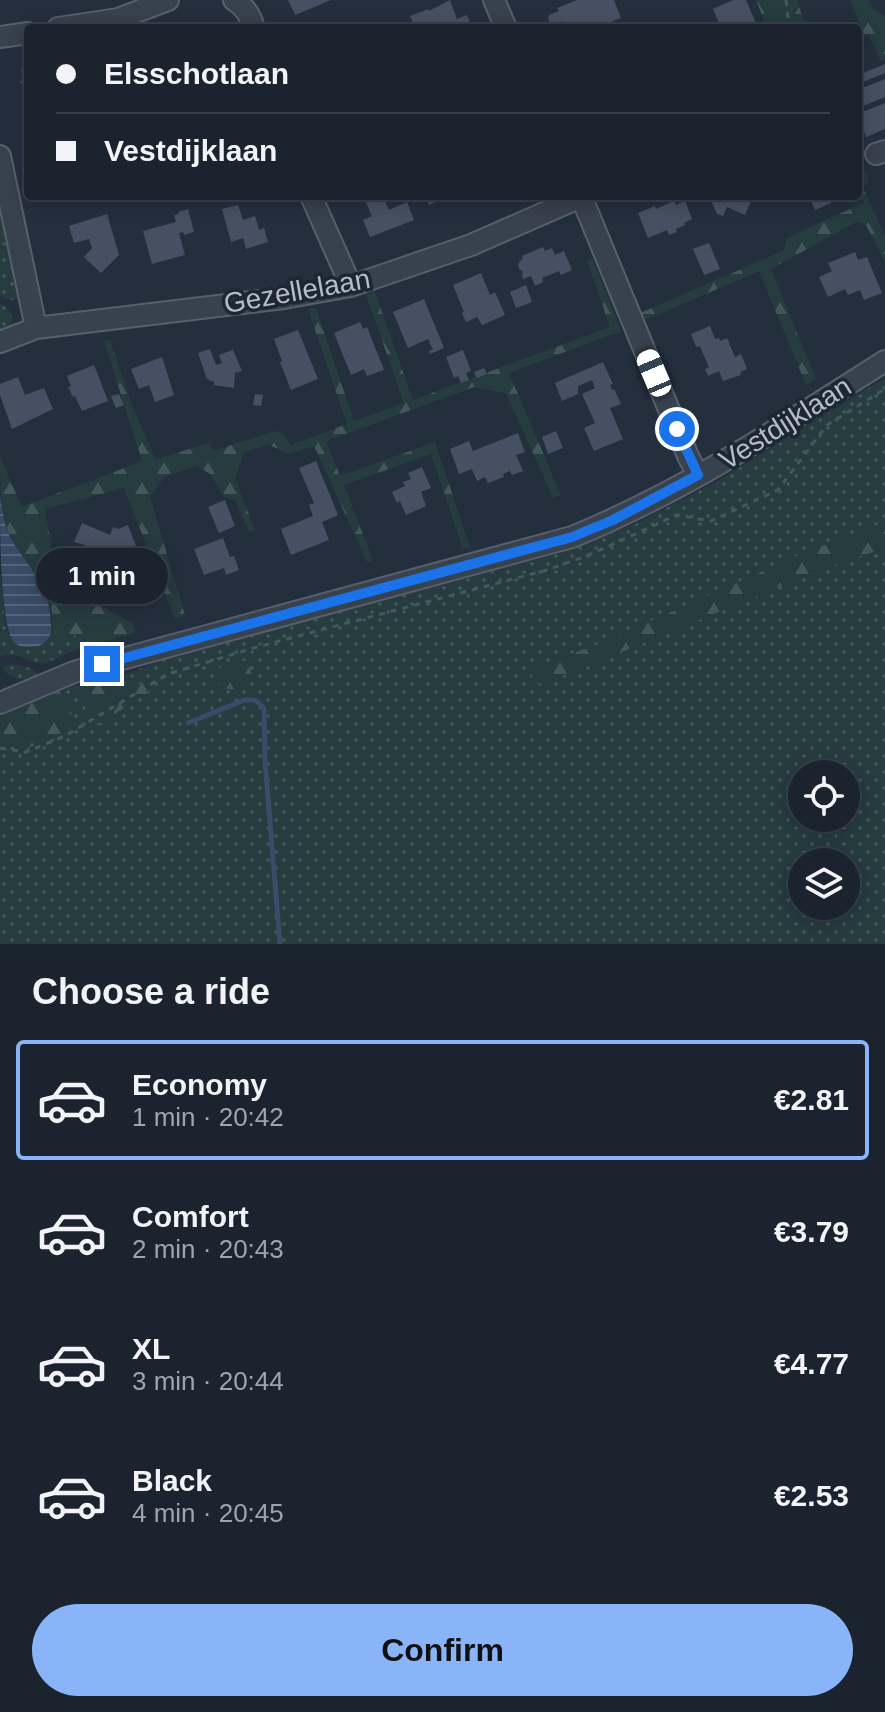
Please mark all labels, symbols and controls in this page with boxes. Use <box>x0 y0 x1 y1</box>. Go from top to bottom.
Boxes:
text: Elsschotlaan <box>104 57 289 90</box>
text: Vestdijklaan <box>104 134 277 167</box>
street label: Gezellelaan <box>221 263 373 319</box>
car <box>634 346 674 400</box>
street label: Vestdijklaan <box>713 370 857 476</box>
route start <box>659 411 695 447</box>
callout: 1 min <box>36 548 168 604</box>
text: 1 min <box>68 561 136 591</box>
route end <box>84 646 120 682</box>
map controls <box>788 760 860 920</box>
button: locate <box>788 760 860 832</box>
button: layers <box>788 848 860 920</box>
text: Choose a ride <box>32 971 270 1012</box>
icon: car <box>36 1064 108 1136</box>
text: Economy <box>132 1068 267 1101</box>
text: €2.81 <box>774 1083 849 1116</box>
text: 1 min · 20:42 <box>132 1102 284 1132</box>
icon: car <box>36 1196 108 1268</box>
text: Comfort <box>132 1200 249 1233</box>
text: €3.79 <box>774 1215 849 1248</box>
text: 2 min · 20:43 <box>132 1234 284 1264</box>
icon: car <box>36 1328 108 1400</box>
text: XL <box>132 1332 170 1365</box>
text: €4.77 <box>774 1347 849 1380</box>
text: 3 min · 20:44 <box>132 1366 284 1396</box>
icon: car <box>36 1460 108 1532</box>
text: Black <box>132 1464 212 1497</box>
text: €2.53 <box>774 1479 849 1512</box>
text: 4 min · 20:45 <box>132 1498 284 1528</box>
button: Confirm <box>32 1604 853 1696</box>

